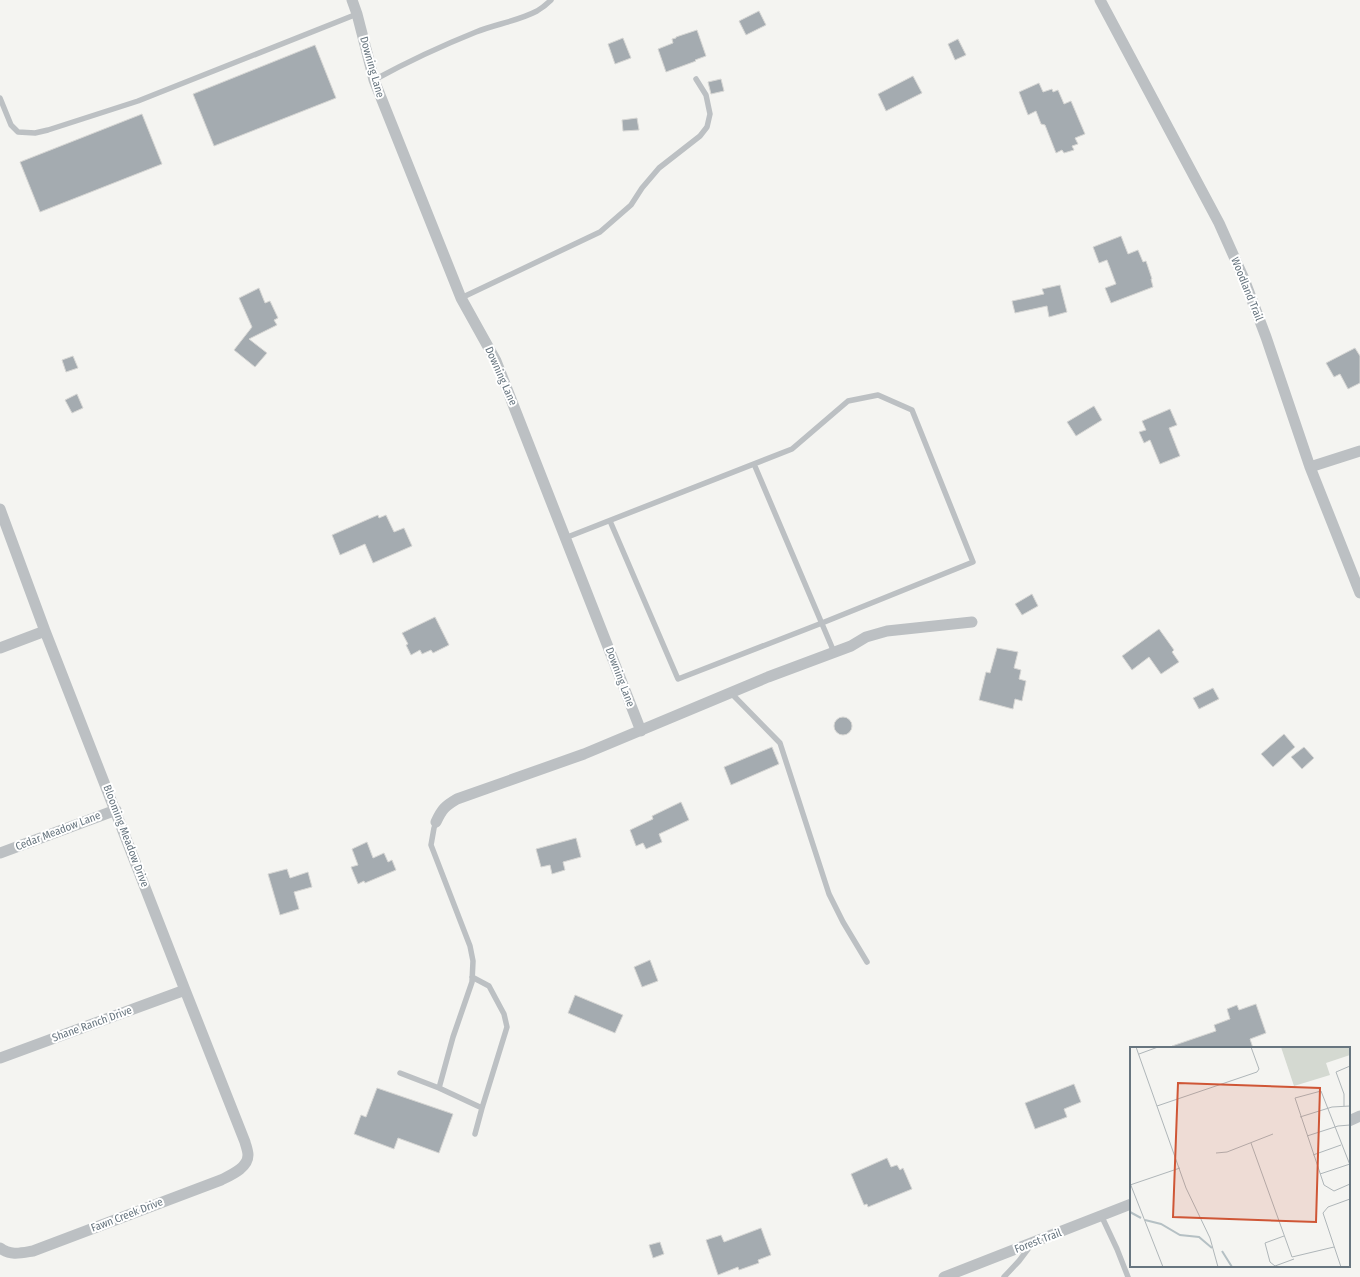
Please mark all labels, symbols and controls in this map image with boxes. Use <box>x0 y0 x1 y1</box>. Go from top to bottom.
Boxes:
street label: Downing Lane <box>357 35 387 99</box>
street label: Woodland Trail <box>1228 255 1266 323</box>
street label: Downing Lane <box>482 345 520 407</box>
street label: Downing Lane <box>603 645 637 709</box>
street label: Blooming Meadow Drive <box>100 783 152 889</box>
street label: Cedar Meadow Lane <box>14 809 102 853</box>
street label: Shane Ranch Drive <box>50 1004 134 1044</box>
inset map <box>1130 1047 1350 1267</box>
street label: Fawn Creek Drive <box>89 1195 165 1235</box>
street label: Forest Trail <box>1013 1226 1063 1256</box>

